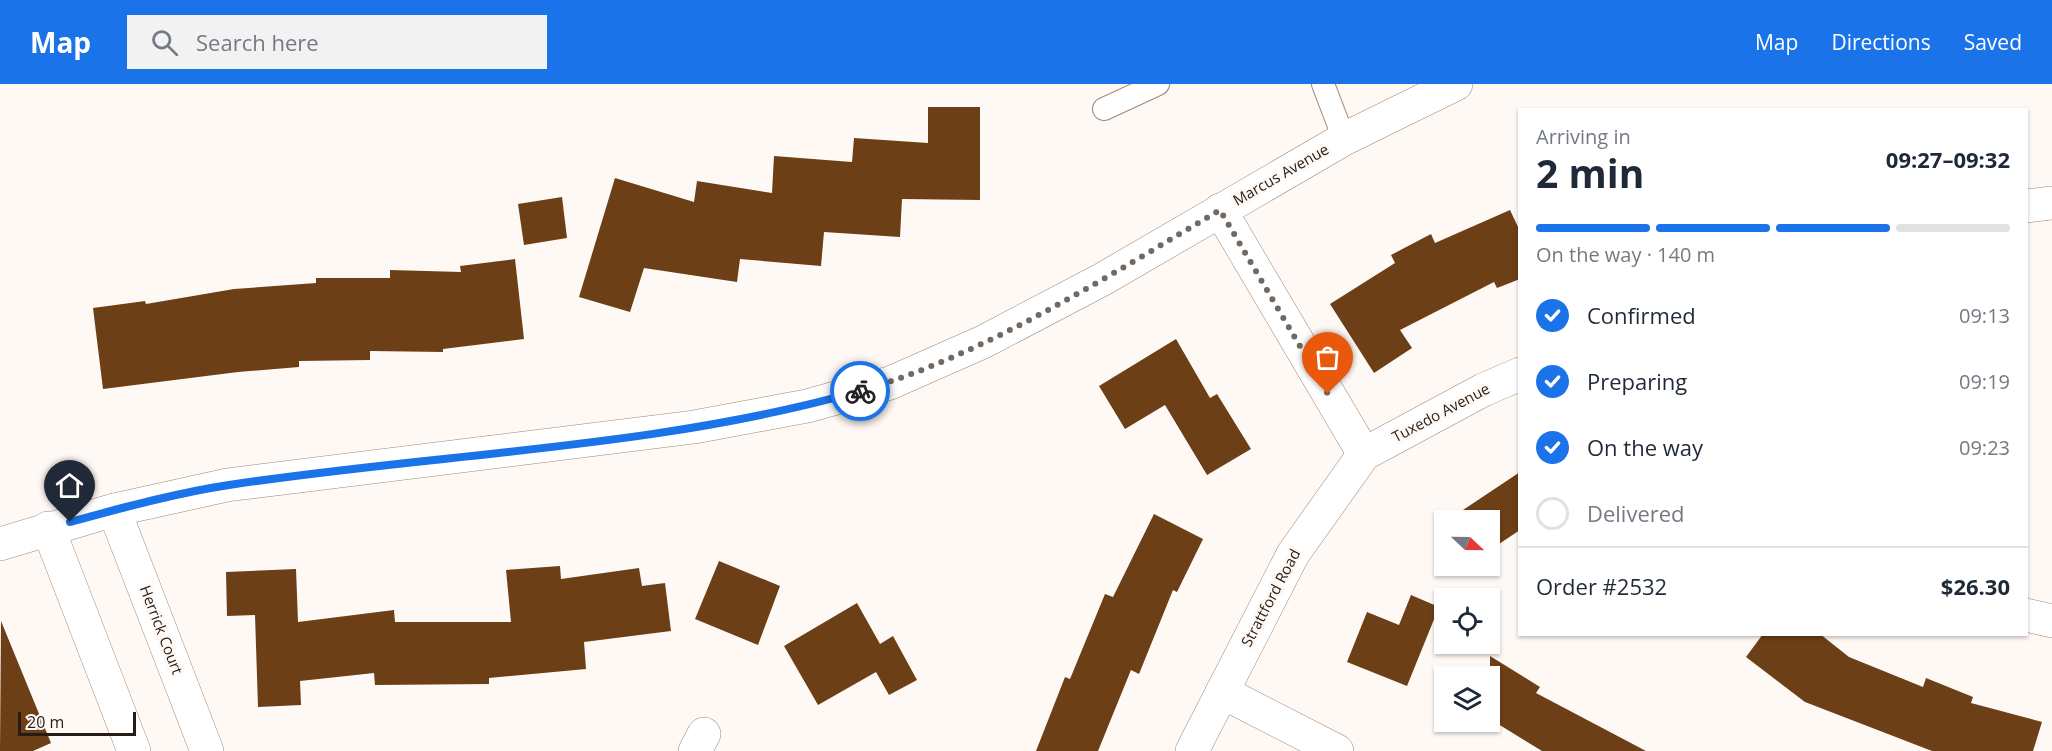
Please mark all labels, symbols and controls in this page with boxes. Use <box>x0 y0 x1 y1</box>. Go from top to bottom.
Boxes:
search box <box>127 15 547 69</box>
text: Map <box>30 23 91 61</box>
icon: search <box>148 26 181 59</box>
text: Search here <box>196 27 319 57</box>
text: Map <box>1755 28 1798 56</box>
text: Directions <box>1831 28 1931 56</box>
text: Saved <box>1964 28 2022 56</box>
text: Arriving in <box>1536 123 1631 150</box>
street label: Marcus Avenue <box>1229 139 1332 210</box>
text: 09:27–09:32 <box>1886 144 2010 174</box>
text: 2 min <box>1536 146 1644 199</box>
text: On the way · 140 m <box>1536 241 1715 268</box>
icon: check <box>1536 299 1569 332</box>
text: Confirmed <box>1587 300 1696 330</box>
text: 09:13 <box>1959 302 2010 329</box>
pin <box>1302 332 1353 394</box>
icon: bag <box>1311 341 1344 374</box>
courier <box>830 361 890 421</box>
icon: check <box>1536 365 1569 398</box>
text: Preparing <box>1587 366 1687 396</box>
text: 09:19 <box>1959 368 2010 395</box>
icon: bike <box>844 375 877 408</box>
street label: Tuxedo Avenue <box>1388 378 1493 446</box>
icon: check <box>1536 431 1569 464</box>
text: On the way <box>1587 432 1703 462</box>
text: 09:23 <box>1959 434 2010 461</box>
pin <box>44 460 95 522</box>
icon: home <box>53 469 86 502</box>
text: Delivered <box>1587 498 1685 528</box>
north arrow <box>1434 510 1500 576</box>
map controls <box>1434 510 1500 732</box>
street label: Strattford Road <box>1236 545 1304 650</box>
text: Order #2532 <box>1536 571 1667 601</box>
text: $26.30 <box>1941 571 2010 601</box>
street label: Herrick Court <box>136 582 188 677</box>
button: locate <box>1434 588 1500 654</box>
button: layers <box>1434 666 1500 732</box>
scale bar <box>18 709 136 736</box>
text: 20 m <box>27 711 64 733</box>

